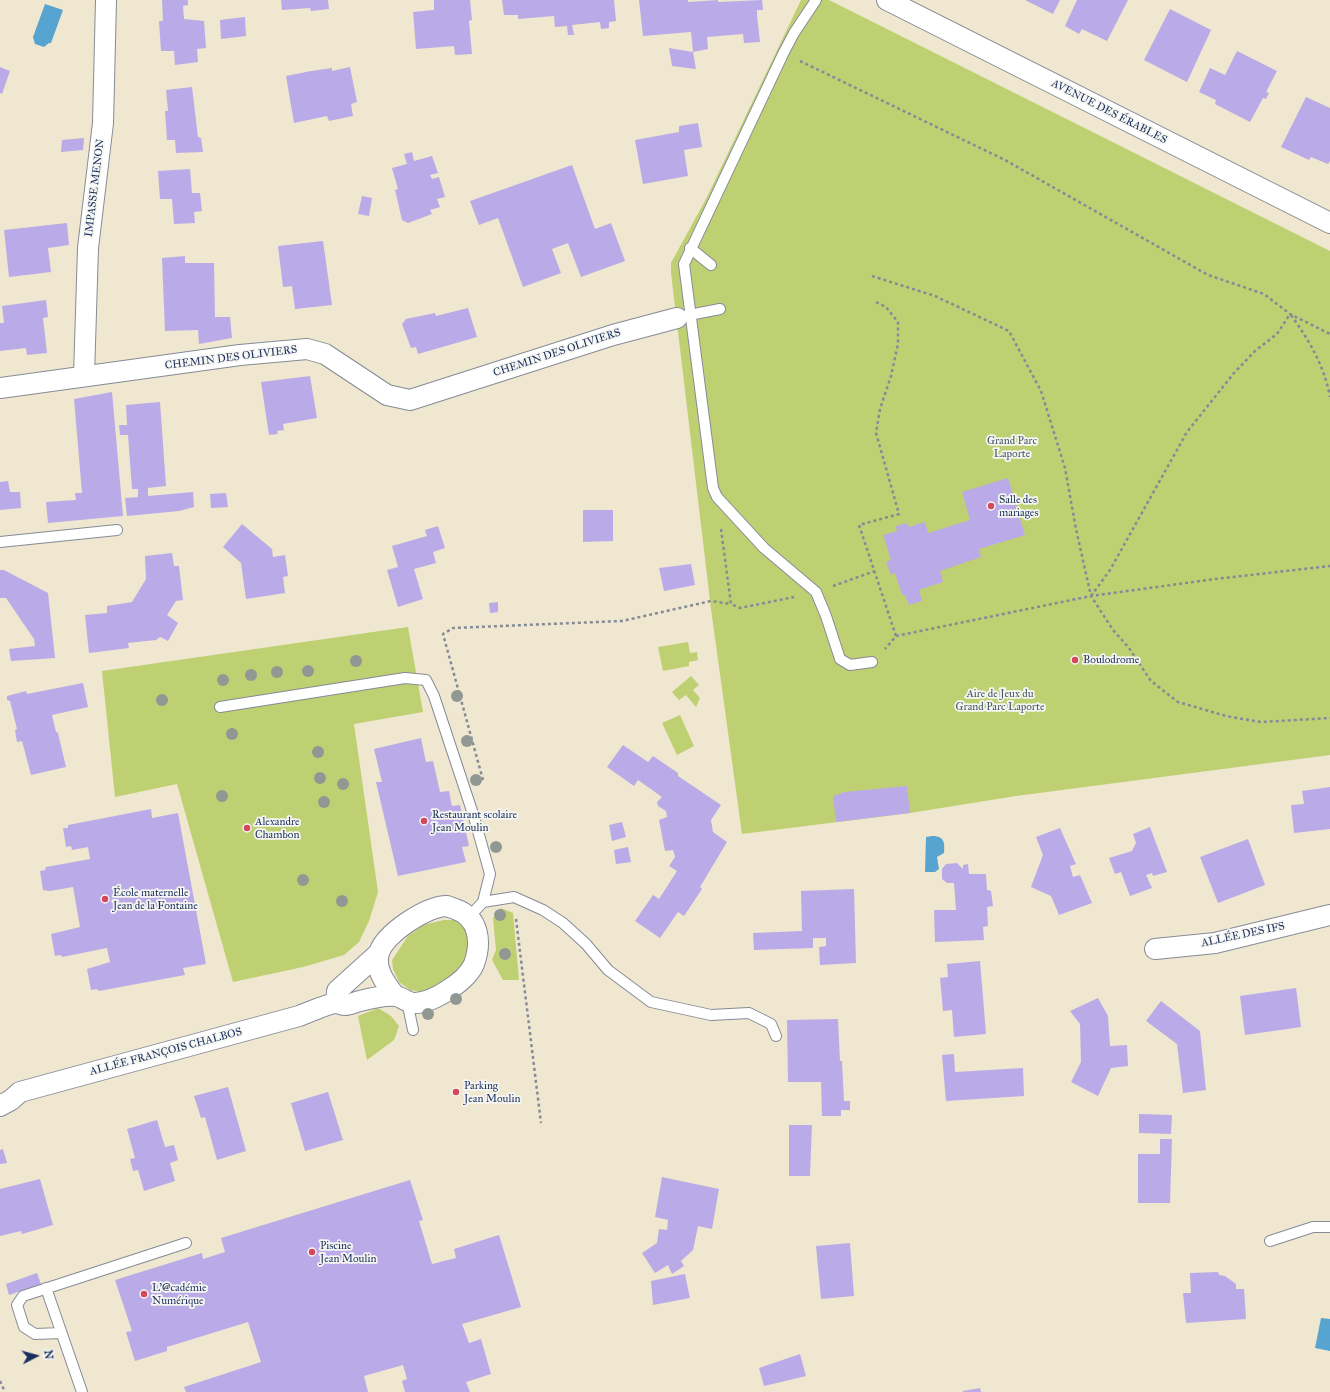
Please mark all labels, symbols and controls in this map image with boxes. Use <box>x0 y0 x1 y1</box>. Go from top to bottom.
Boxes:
street label: AVENUE DES ÉRABLES <box>1049 77 1169 147</box>
street label: IMPASSE MENON <box>82 138 108 238</box>
street label: CHEMIN DES OLIVIERS <box>492 326 622 380</box>
street label: CHEMIN DES OLIVIERS <box>164 343 298 373</box>
park label: Grand Parc Laporte <box>987 434 1037 460</box>
place label: Salle des mariages <box>999 493 1038 519</box>
marker: Salle des mariages <box>986 501 996 511</box>
place label: Boulodrome <box>1083 653 1139 667</box>
marker: Boulodrome <box>1070 655 1080 665</box>
park label: Aire de Jeux du Grand Parc Laporte <box>956 687 1044 713</box>
place label: Restaurant scolaire Jean Moulin <box>432 808 517 834</box>
place label: Alexandre Chambon <box>255 815 300 841</box>
marker: Restaurant scolaire Jean Moulin <box>419 816 429 826</box>
marker: Alexandre Chambon <box>242 823 252 833</box>
place label: École maternelle Jean de la Fontaine <box>113 886 198 912</box>
marker: École maternelle Jean de la Fontaine <box>100 894 110 904</box>
street label: ALLÉE DES IFS <box>1200 920 1286 950</box>
street label: ALLÉE FRANÇOIS CHALBOS <box>88 1025 244 1079</box>
place label: Parking Jean Moulin <box>464 1079 520 1105</box>
marker: Parking Jean Moulin <box>451 1087 461 1097</box>
place label: Piscine Jean Moulin <box>320 1239 376 1265</box>
marker: Piscine Jean Moulin <box>307 1247 317 1257</box>
place label: L'@cadémie Numérique <box>152 1281 207 1307</box>
marker: L'@cadémie Numérique <box>139 1289 149 1299</box>
north arrow <box>16 1336 56 1376</box>
text: N <box>41 1349 55 1360</box>

